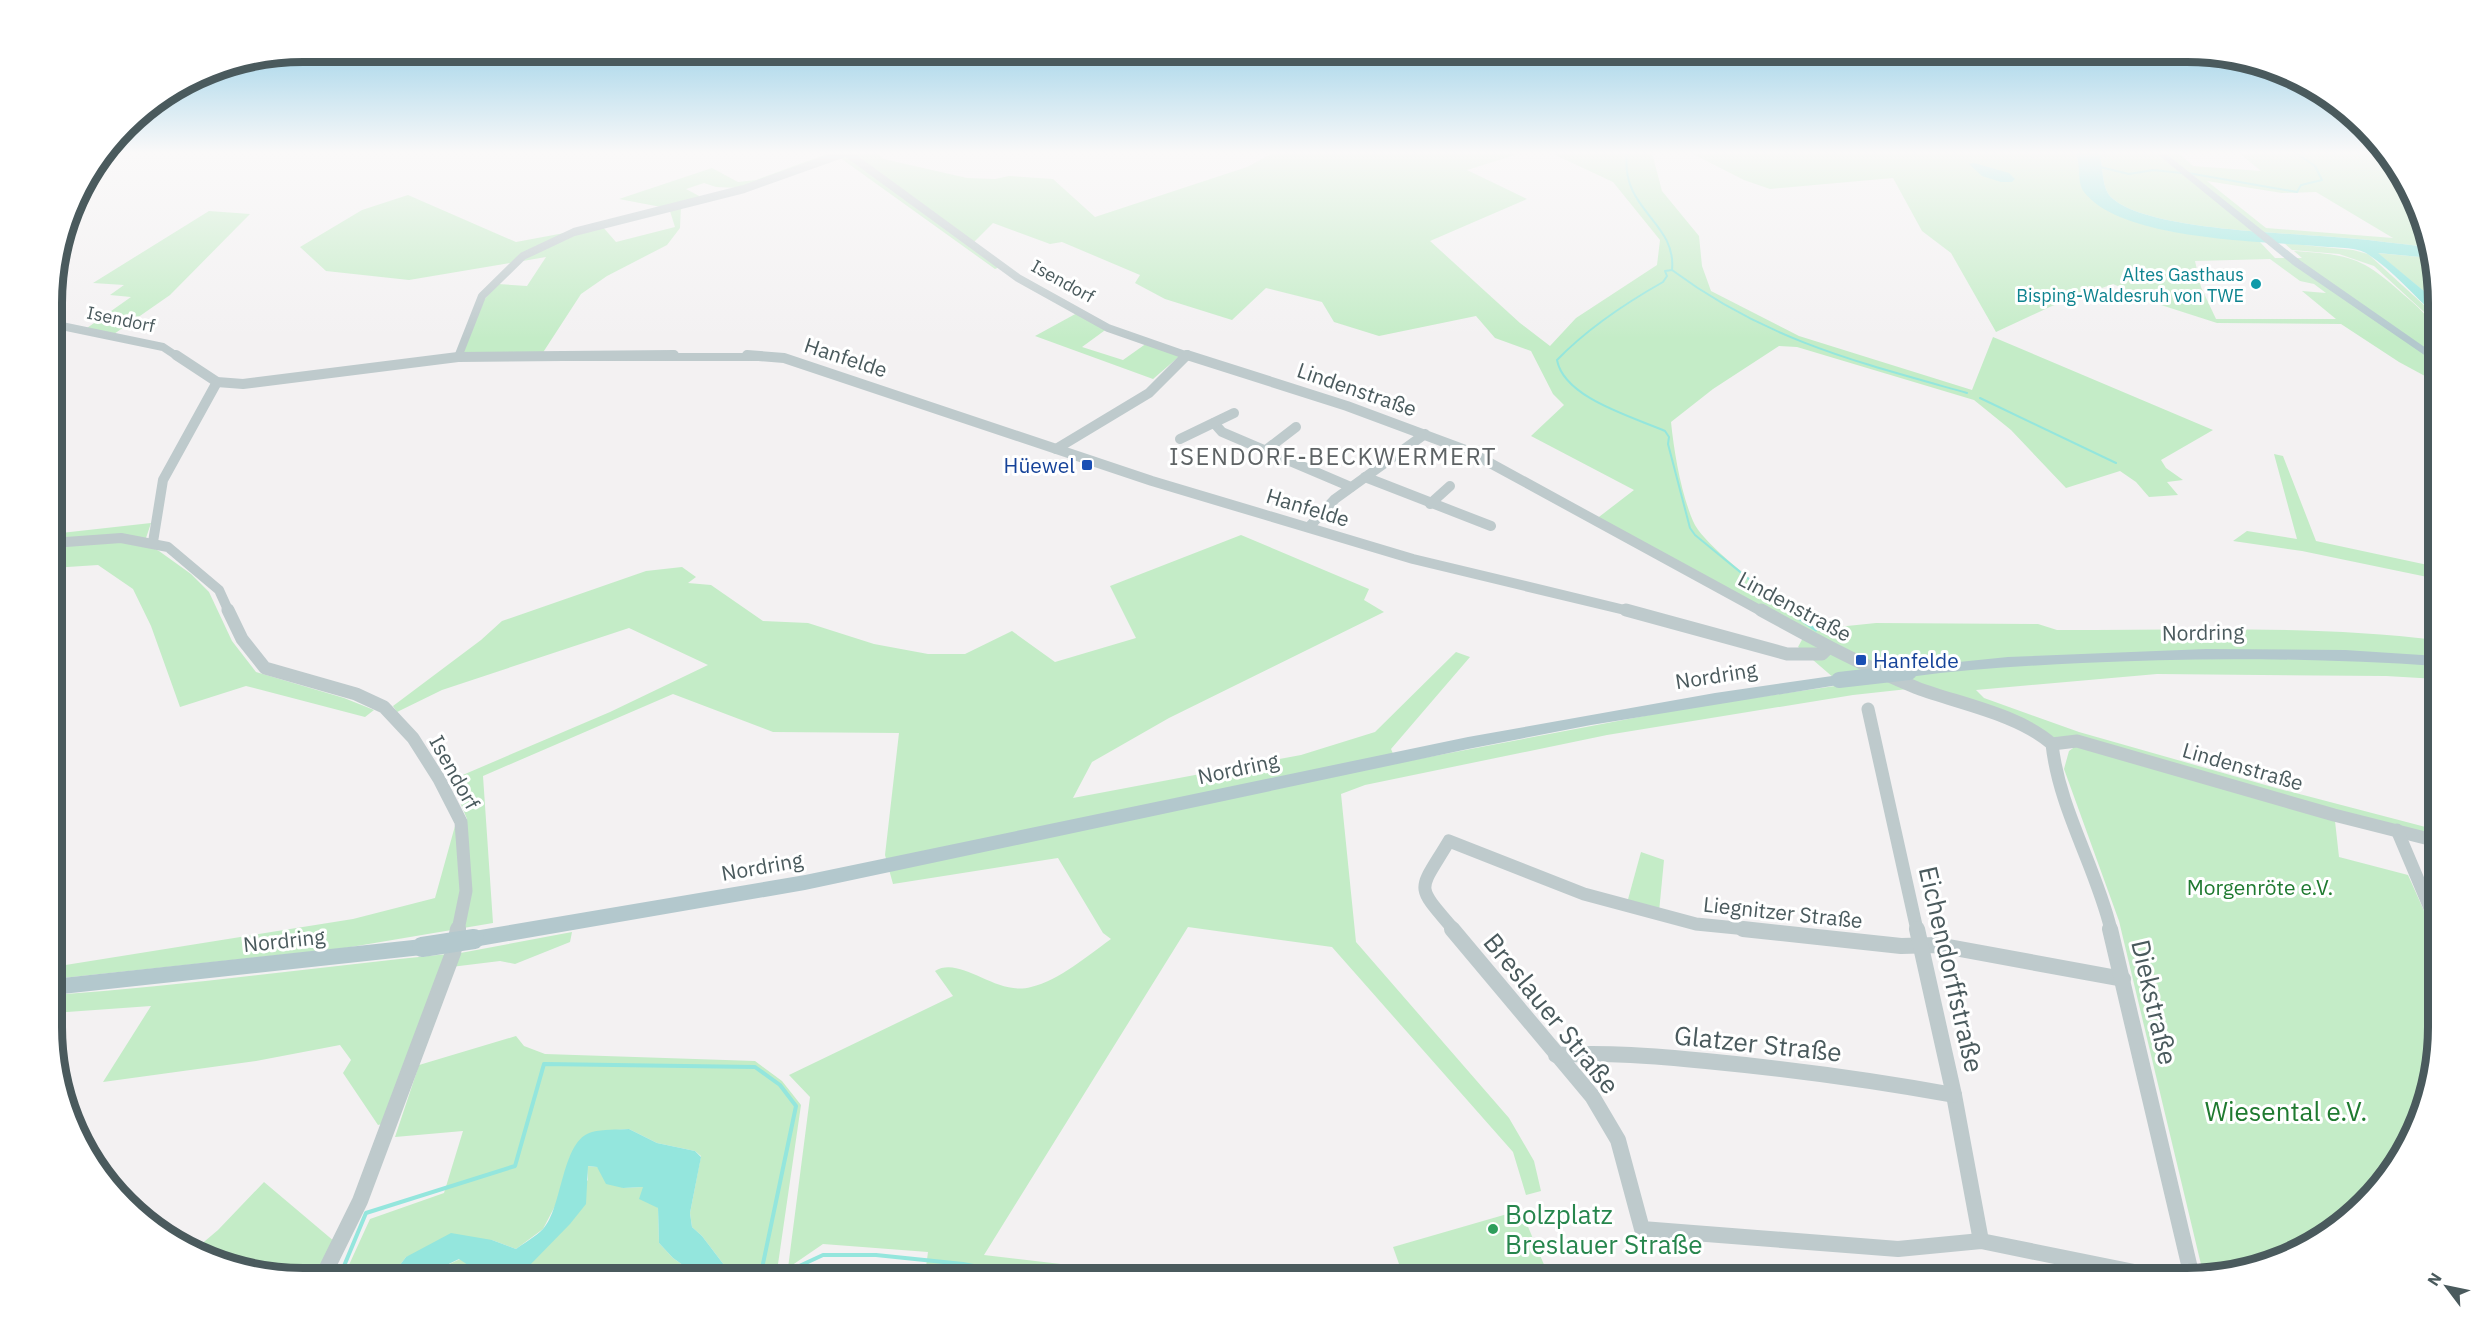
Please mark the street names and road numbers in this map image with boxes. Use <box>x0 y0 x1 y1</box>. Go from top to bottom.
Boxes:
street label: Isendorf <box>1027 254 1099 308</box>
street label: Isendorf <box>85 301 157 337</box>
street label: Hanfelde <box>801 330 891 384</box>
street label: Lindenstraße <box>1294 355 1420 423</box>
street label: Hanfelde <box>1263 481 1353 533</box>
street label: Lindenstraße <box>1733 564 1857 648</box>
street label: Nordring <box>2162 617 2244 647</box>
street label: Nordring <box>1673 655 1759 695</box>
street label: Isendorf <box>423 730 487 814</box>
street label: Lindenstraße <box>2179 735 2307 797</box>
street label: Nordring <box>1195 746 1281 790</box>
street label: Nordring <box>719 845 805 887</box>
street label: Eichendorffstraße <box>1912 863 1992 1075</box>
street label: Liegnitzer Straße <box>1702 890 1864 934</box>
street label: Nordring <box>242 922 326 958</box>
street label: Breslauer Straße <box>1477 926 1627 1100</box>
street label: Diekstraße <box>2124 936 2186 1068</box>
street label: Glatzer Straße <box>1672 1017 1844 1069</box>

